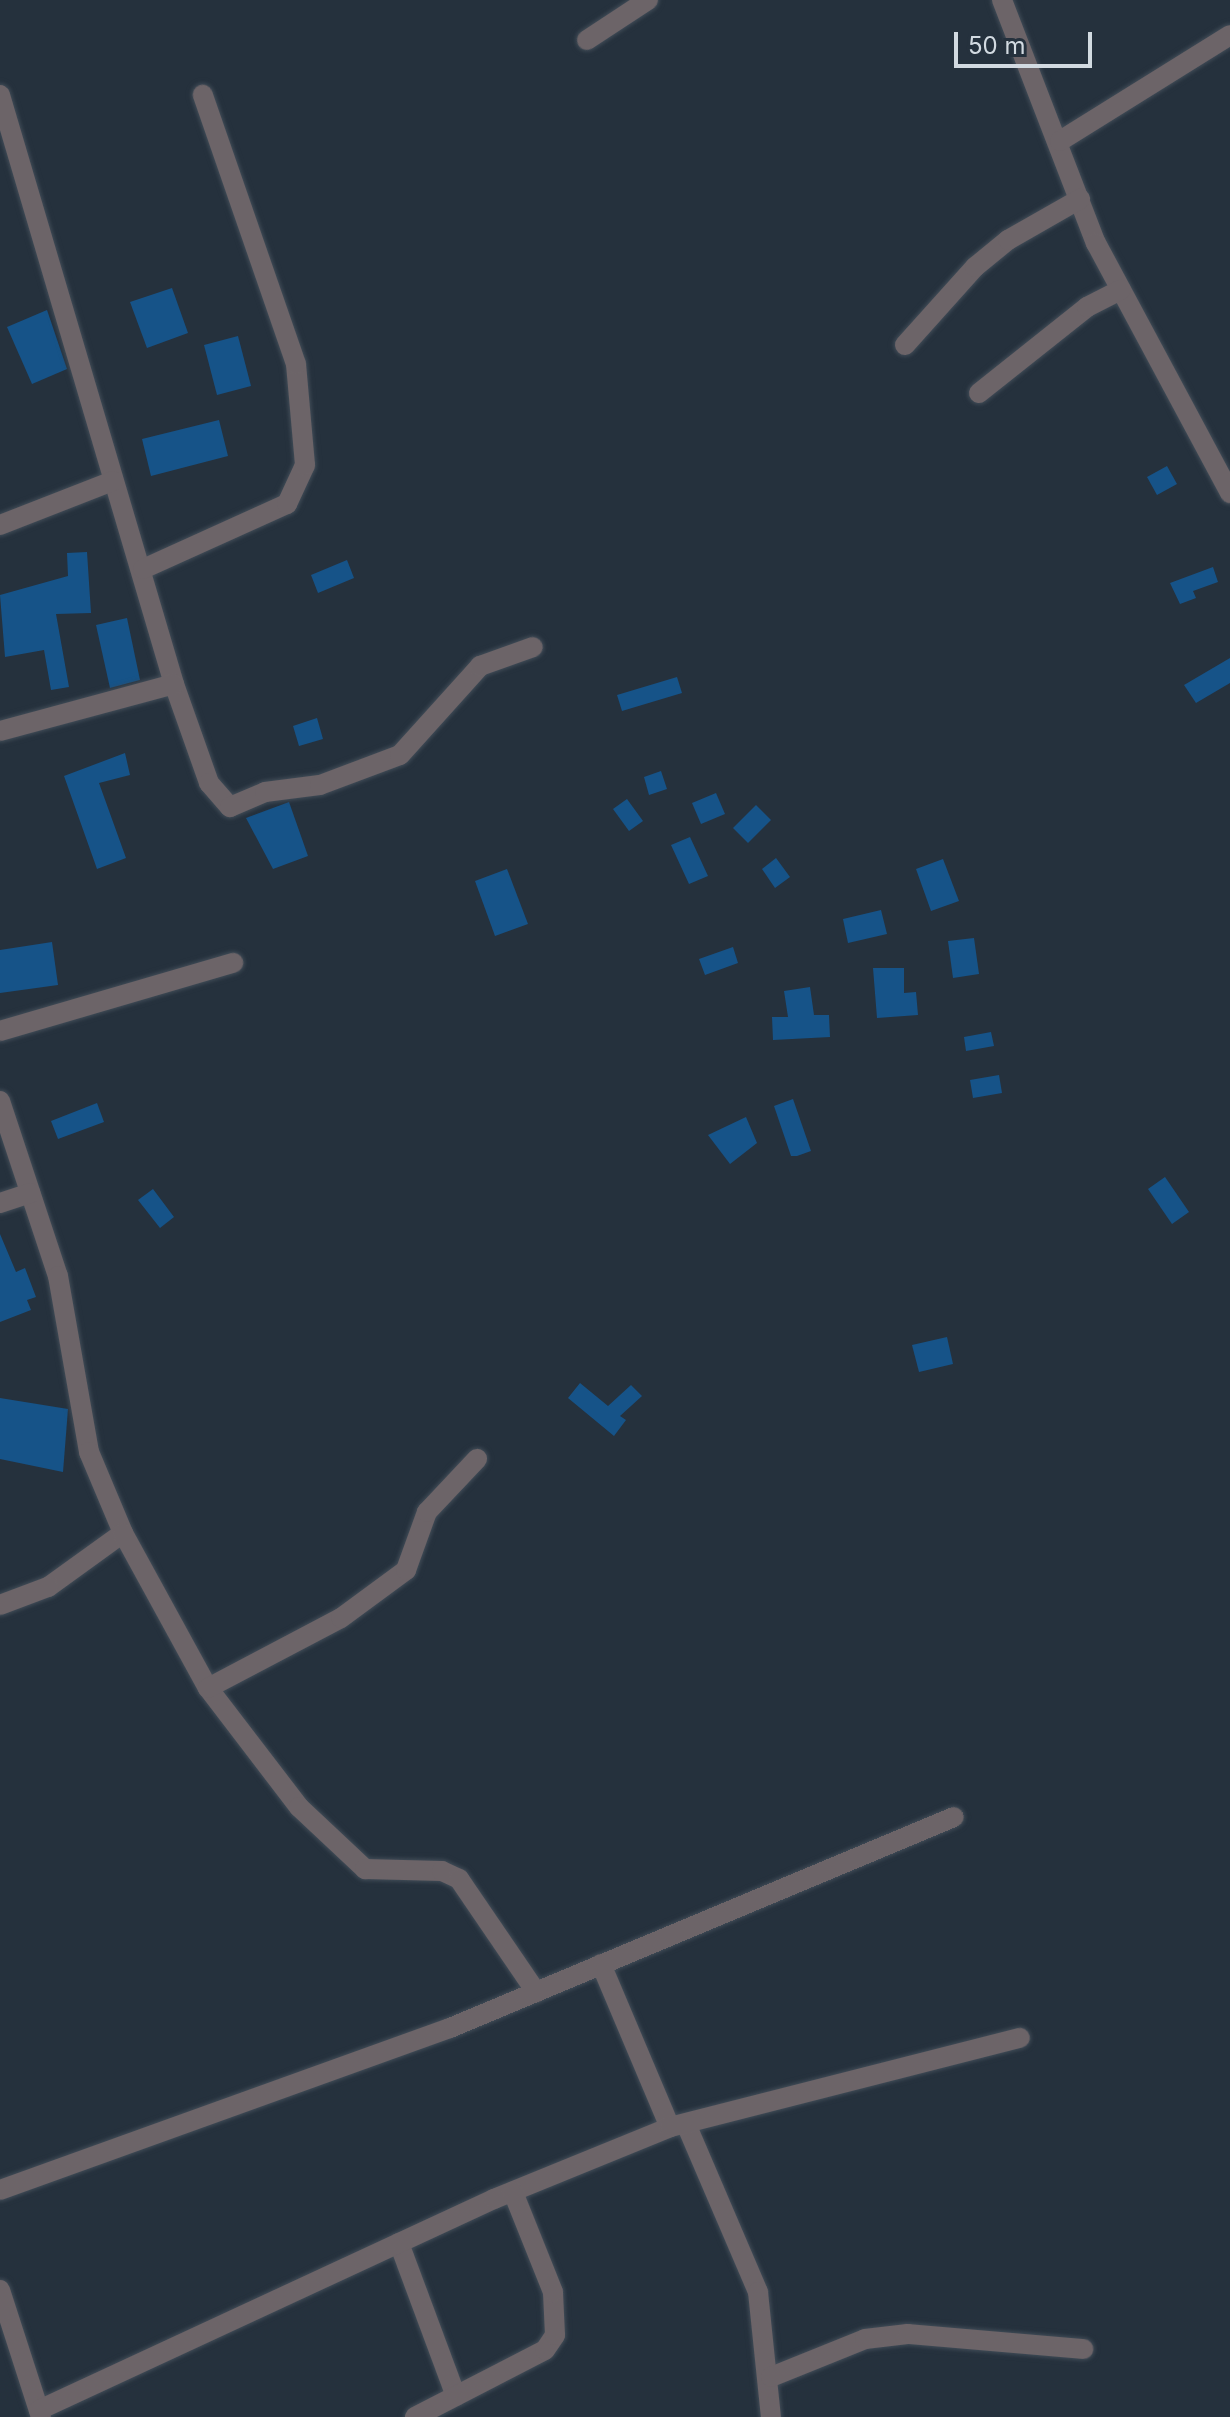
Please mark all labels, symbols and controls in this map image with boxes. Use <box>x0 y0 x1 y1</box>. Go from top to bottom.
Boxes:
scale bar <box>958 16 1096 66</box>
text: 50 m <box>968 31 1026 60</box>

